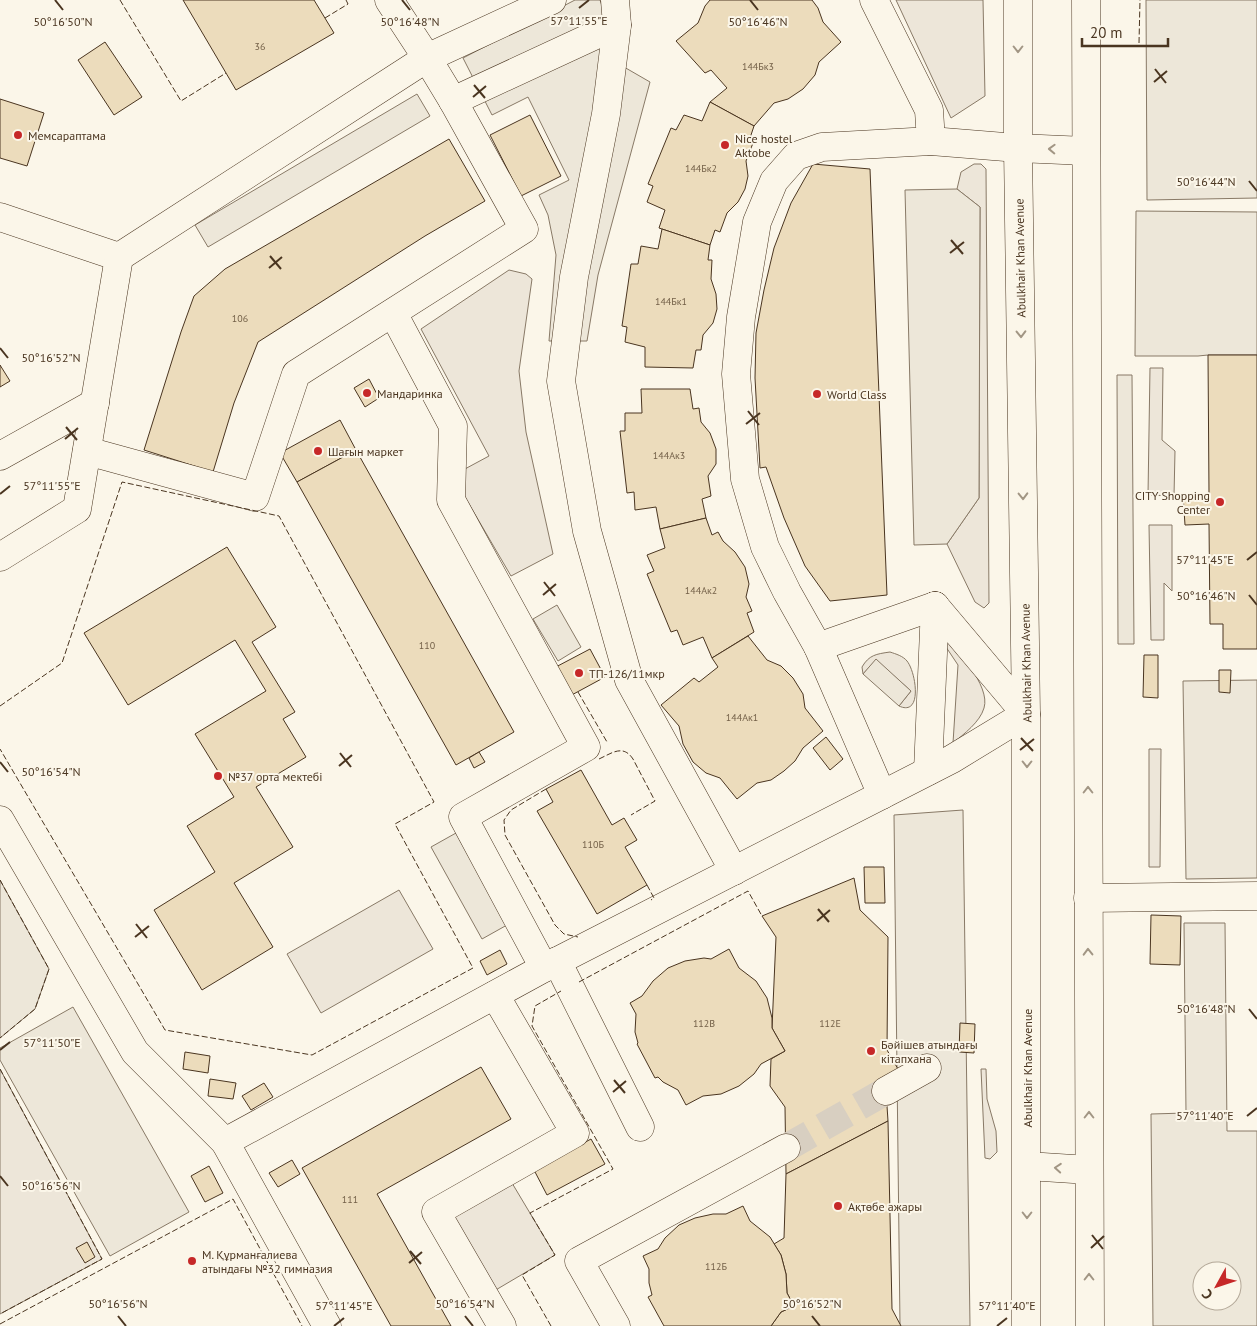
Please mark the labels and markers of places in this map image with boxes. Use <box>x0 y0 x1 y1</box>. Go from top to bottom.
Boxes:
place label: Мемсараптама <box>28 128 106 143</box>
marker: Мемсараптама <box>12 129 24 141</box>
place label: Nice hostel Aktobe <box>735 131 793 160</box>
marker: Nice hostel Aktobe <box>719 139 731 151</box>
place label: Мандаринка <box>377 386 443 401</box>
marker: Мандаринка <box>361 387 373 399</box>
place label: World Class <box>827 387 887 402</box>
marker: World Class <box>811 388 823 400</box>
place label: Шағын маркет <box>328 444 404 459</box>
marker: Шағын маркет <box>312 445 324 457</box>
place label: CITY Shopping Center <box>1135 488 1210 517</box>
marker: CITY Shopping Center <box>1214 496 1226 508</box>
place label: ТП-126/11мкр <box>589 666 665 681</box>
marker: ТП-126/11мкр <box>573 667 585 679</box>
place label: №37 орта мектебі <box>228 769 322 784</box>
marker: №37 орта мектебі <box>212 770 224 782</box>
place label: Бәйішев атындағы кітапхана <box>881 1037 978 1066</box>
marker: Бәйішев атындағы кітапхана <box>865 1045 877 1057</box>
place label: Ақтөбе ажары <box>848 1199 922 1214</box>
marker: Ақтөбе ажары <box>832 1200 844 1212</box>
place label: М. Құрманғалиева атындағы №32 гимназия <box>202 1247 333 1276</box>
marker: М. Құрманғалиева атындағы №32 гимназия <box>186 1255 198 1267</box>

